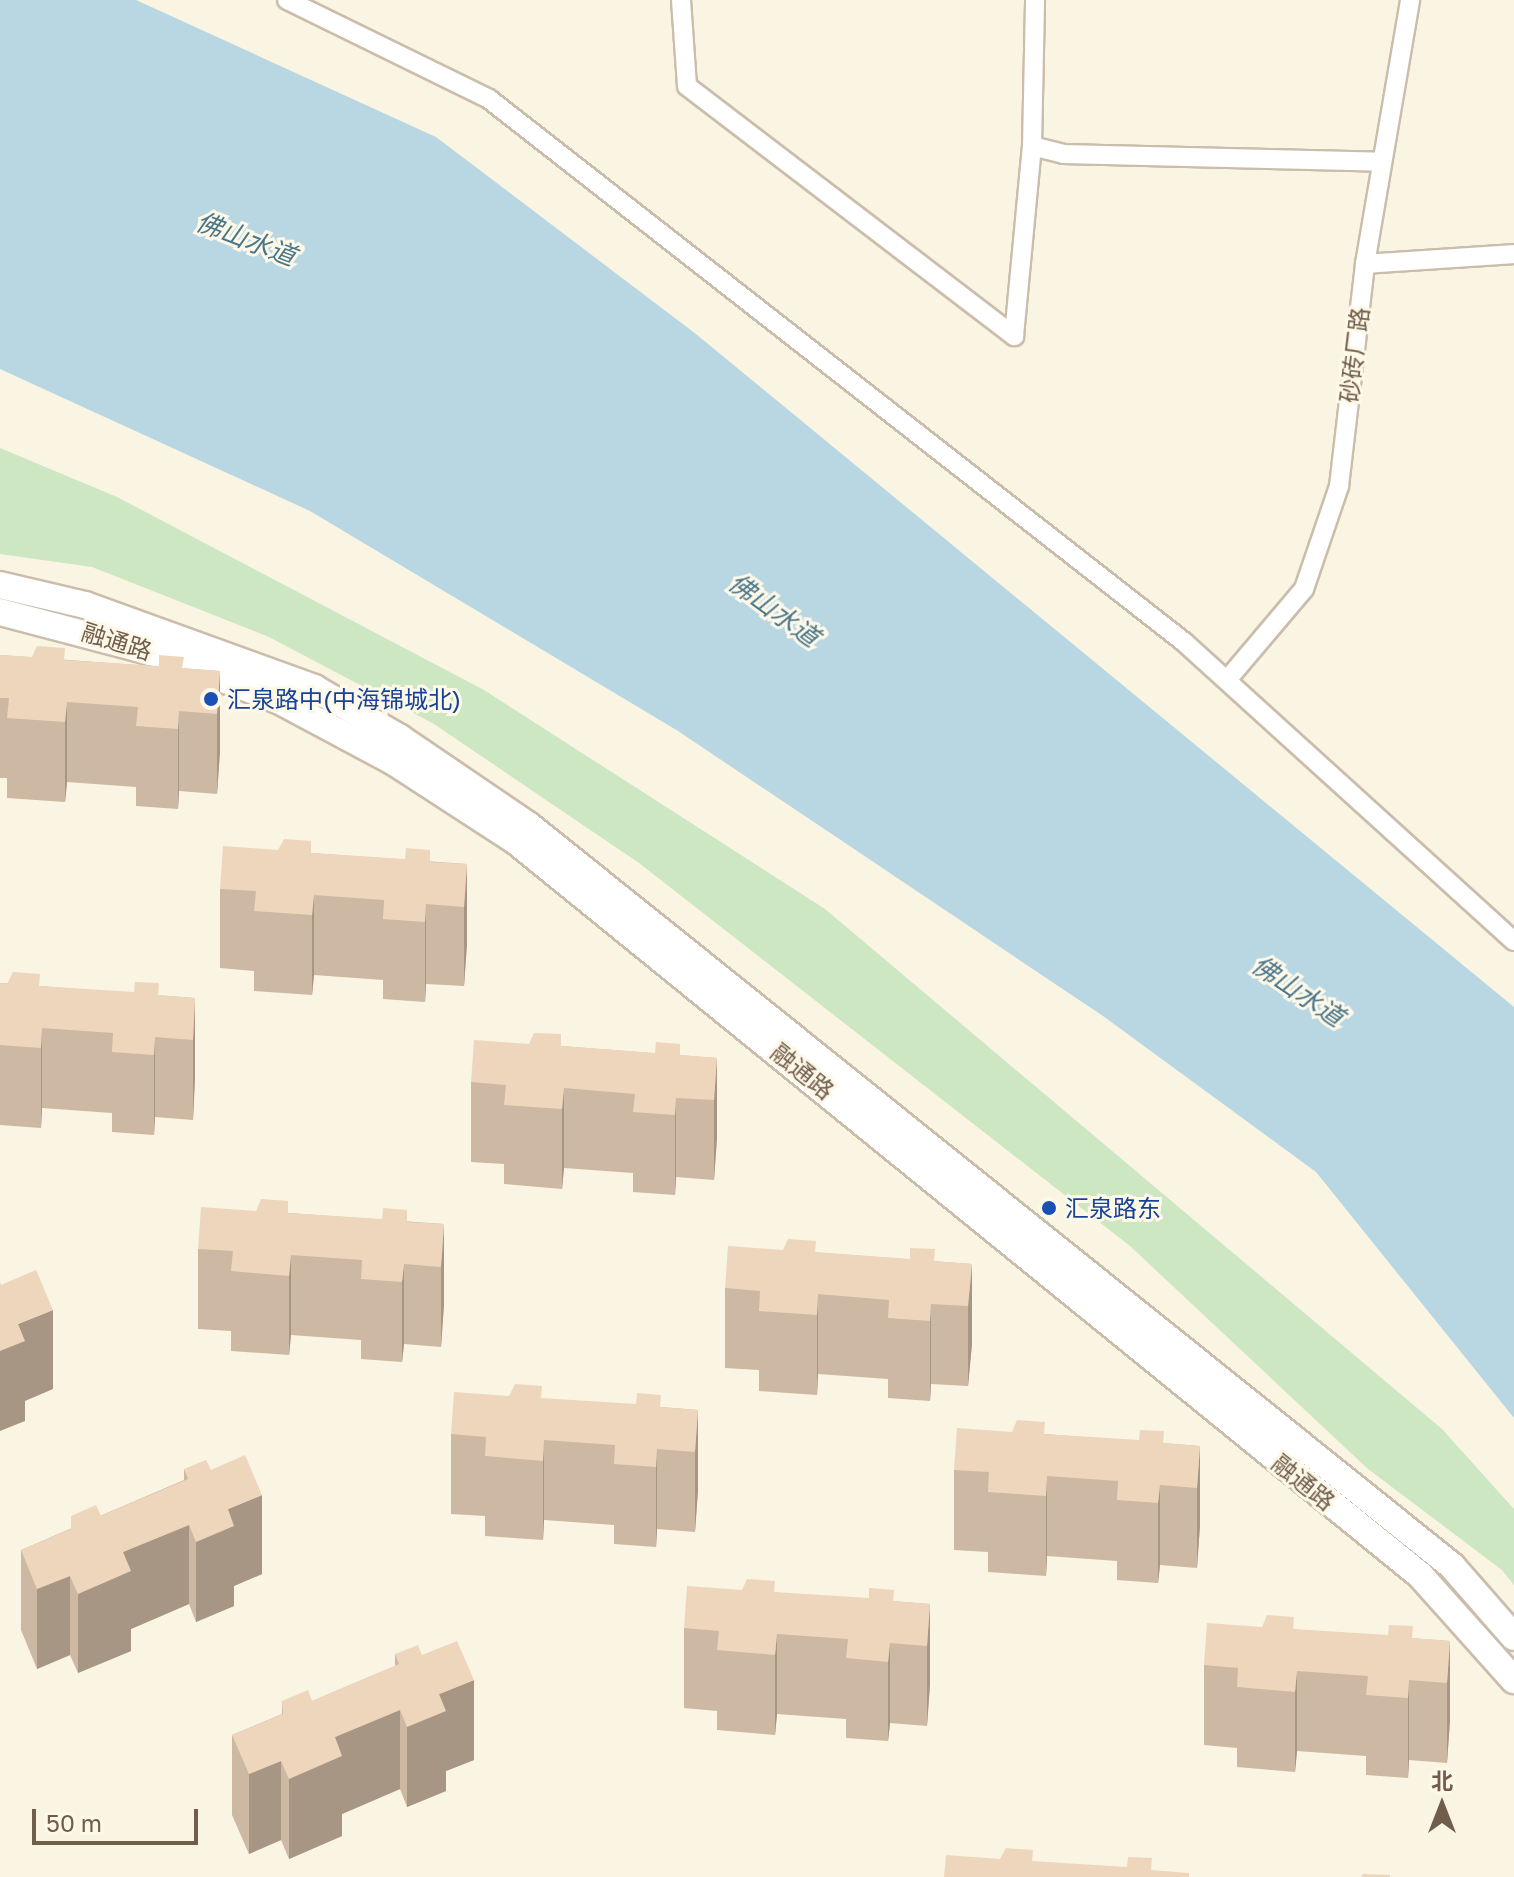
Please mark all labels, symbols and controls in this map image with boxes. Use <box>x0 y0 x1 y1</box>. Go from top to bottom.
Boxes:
water label: 佛山水道 <box>192 206 300 272</box>
street label: 砂砖厂路 <box>1334 306 1374 404</box>
water label: 佛山水道 <box>723 567 825 653</box>
street label: 融通路 <box>78 617 156 665</box>
place label: 汇泉路中(中海锦城北) <box>227 685 461 713</box>
marker: 汇泉路中(中海锦城北) <box>202 690 220 708</box>
water label: 佛山水道 <box>1246 949 1350 1033</box>
street label: 融通路 <box>766 1037 840 1105</box>
place label: 汇泉路东 <box>1065 1194 1161 1222</box>
marker: 汇泉路东 <box>1040 1199 1058 1217</box>
street label: 融通路 <box>1267 1448 1341 1516</box>
north arrow <box>1402 1765 1482 1845</box>
text: 北 <box>1431 1767 1453 1794</box>
scale bar <box>36 1793 202 1843</box>
text: 50 m <box>46 1808 102 1837</box>

